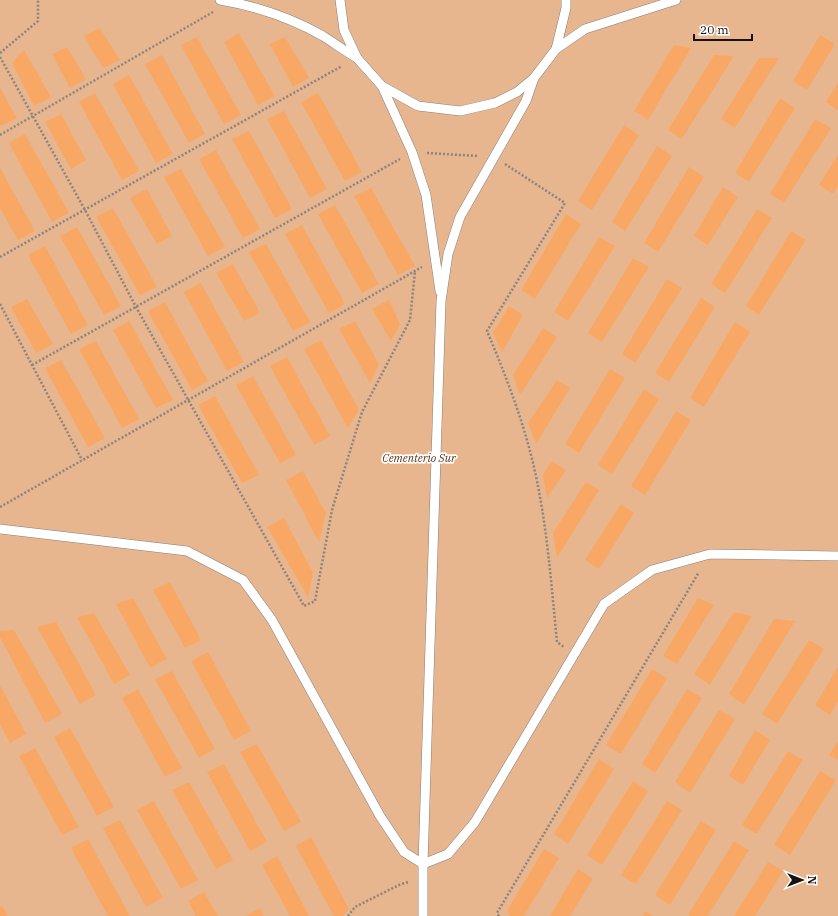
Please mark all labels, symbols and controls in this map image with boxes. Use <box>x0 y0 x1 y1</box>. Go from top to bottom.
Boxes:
scale bar <box>694 16 752 42</box>
text: 20 m <box>700 22 729 37</box>
park label: Cementerio Sur <box>382 451 457 465</box>
north arrow <box>782 860 822 900</box>
text: N <box>805 876 819 885</box>

